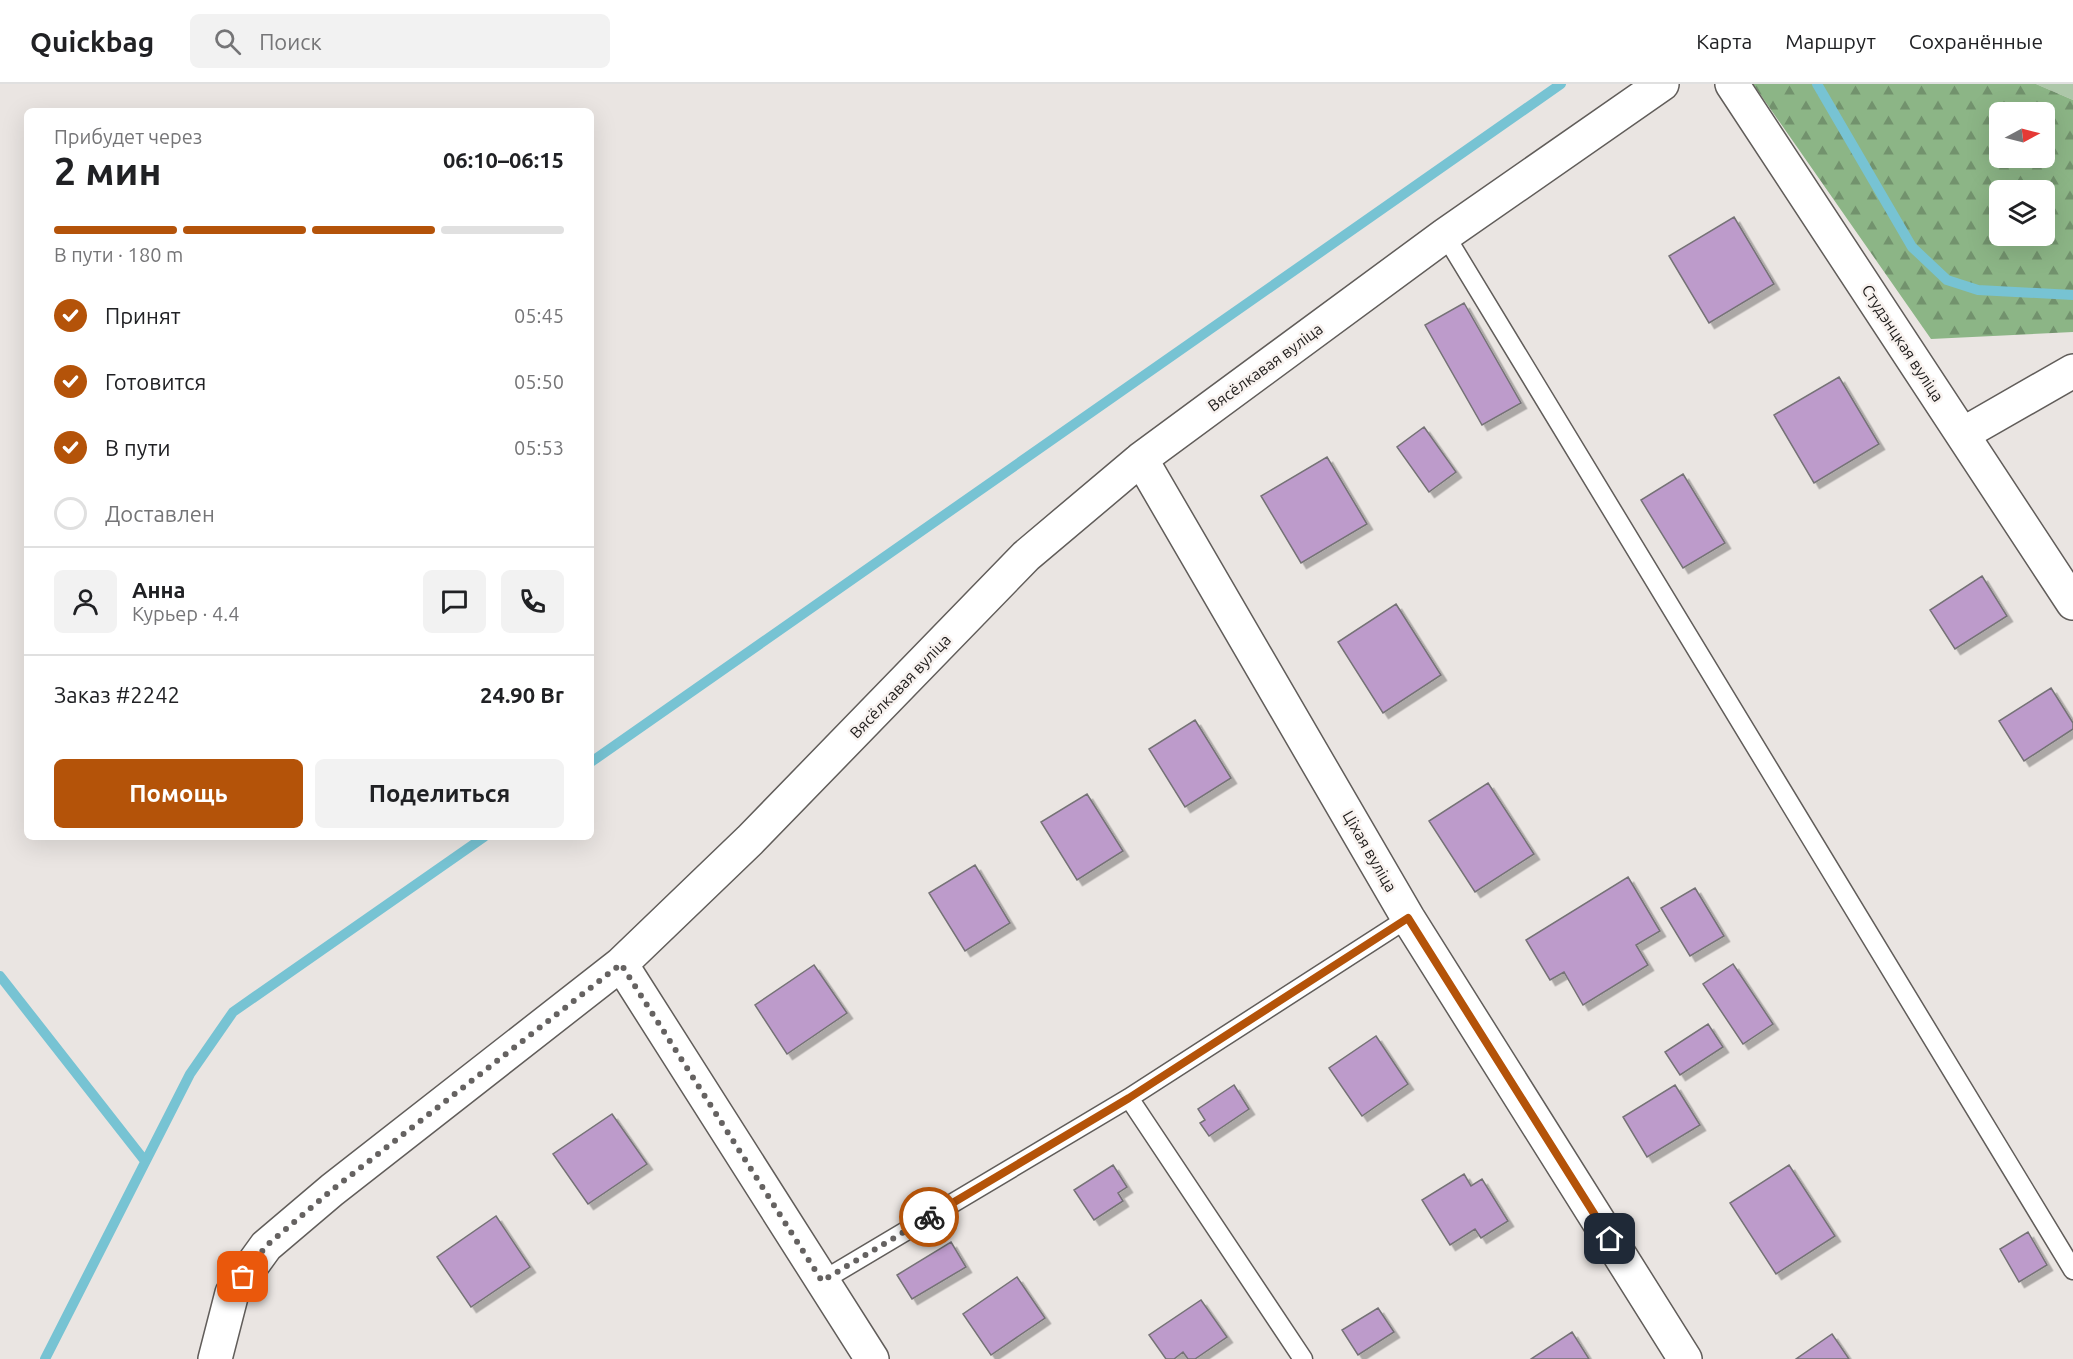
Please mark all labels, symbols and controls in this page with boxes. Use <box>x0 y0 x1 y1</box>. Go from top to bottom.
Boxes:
search box <box>190 14 610 68</box>
icon: search <box>211 25 244 58</box>
text: Quickbag <box>30 26 154 57</box>
text: Поиск <box>259 29 322 54</box>
text: Карта <box>1696 29 1752 53</box>
text: Маршрут <box>1785 29 1876 53</box>
text: Сохранённые <box>1909 29 2043 53</box>
north arrow <box>1989 102 2055 168</box>
map controls <box>1989 102 2055 246</box>
text: Прибудет через <box>54 125 202 148</box>
text: 06:10–06:15 <box>443 147 564 172</box>
text: 2 мин <box>54 149 162 192</box>
button: layers <box>1989 180 2055 246</box>
text: В пути · 180 m <box>54 243 183 266</box>
street label: Студэнцкая вуліца <box>1858 281 1948 405</box>
icon: check <box>54 299 87 332</box>
text: Принят <box>105 303 181 328</box>
text: 05:45 <box>514 304 564 327</box>
street label: Вясёлкавая вуліца <box>1204 319 1326 415</box>
icon: check <box>54 365 87 398</box>
text: Готовится <box>105 369 206 394</box>
text: 05:50 <box>514 370 564 393</box>
icon: check <box>54 431 87 464</box>
text: В пути <box>105 435 171 460</box>
text: 05:53 <box>514 436 564 459</box>
text: Доставлен <box>105 501 215 526</box>
button: person <box>54 570 117 633</box>
button: chat <box>423 570 486 633</box>
button: phone <box>501 570 564 633</box>
text: Анна <box>132 577 185 602</box>
text: Курьер · 4.4 <box>132 602 239 625</box>
street label: Вясёлкавая вуліца <box>846 630 954 742</box>
text: Заказ #2242 <box>54 682 180 707</box>
text: 24.90 Br <box>480 682 564 707</box>
button: Помощь <box>54 759 303 828</box>
button: Поделиться <box>315 759 564 828</box>
street label: Ціхая вуліца <box>1340 807 1400 895</box>
courier <box>899 1187 959 1247</box>
icon: bike <box>913 1201 946 1234</box>
pin <box>1584 1213 1635 1264</box>
icon: home <box>1593 1222 1626 1255</box>
pin <box>217 1251 268 1302</box>
icon: bag <box>226 1260 259 1293</box>

